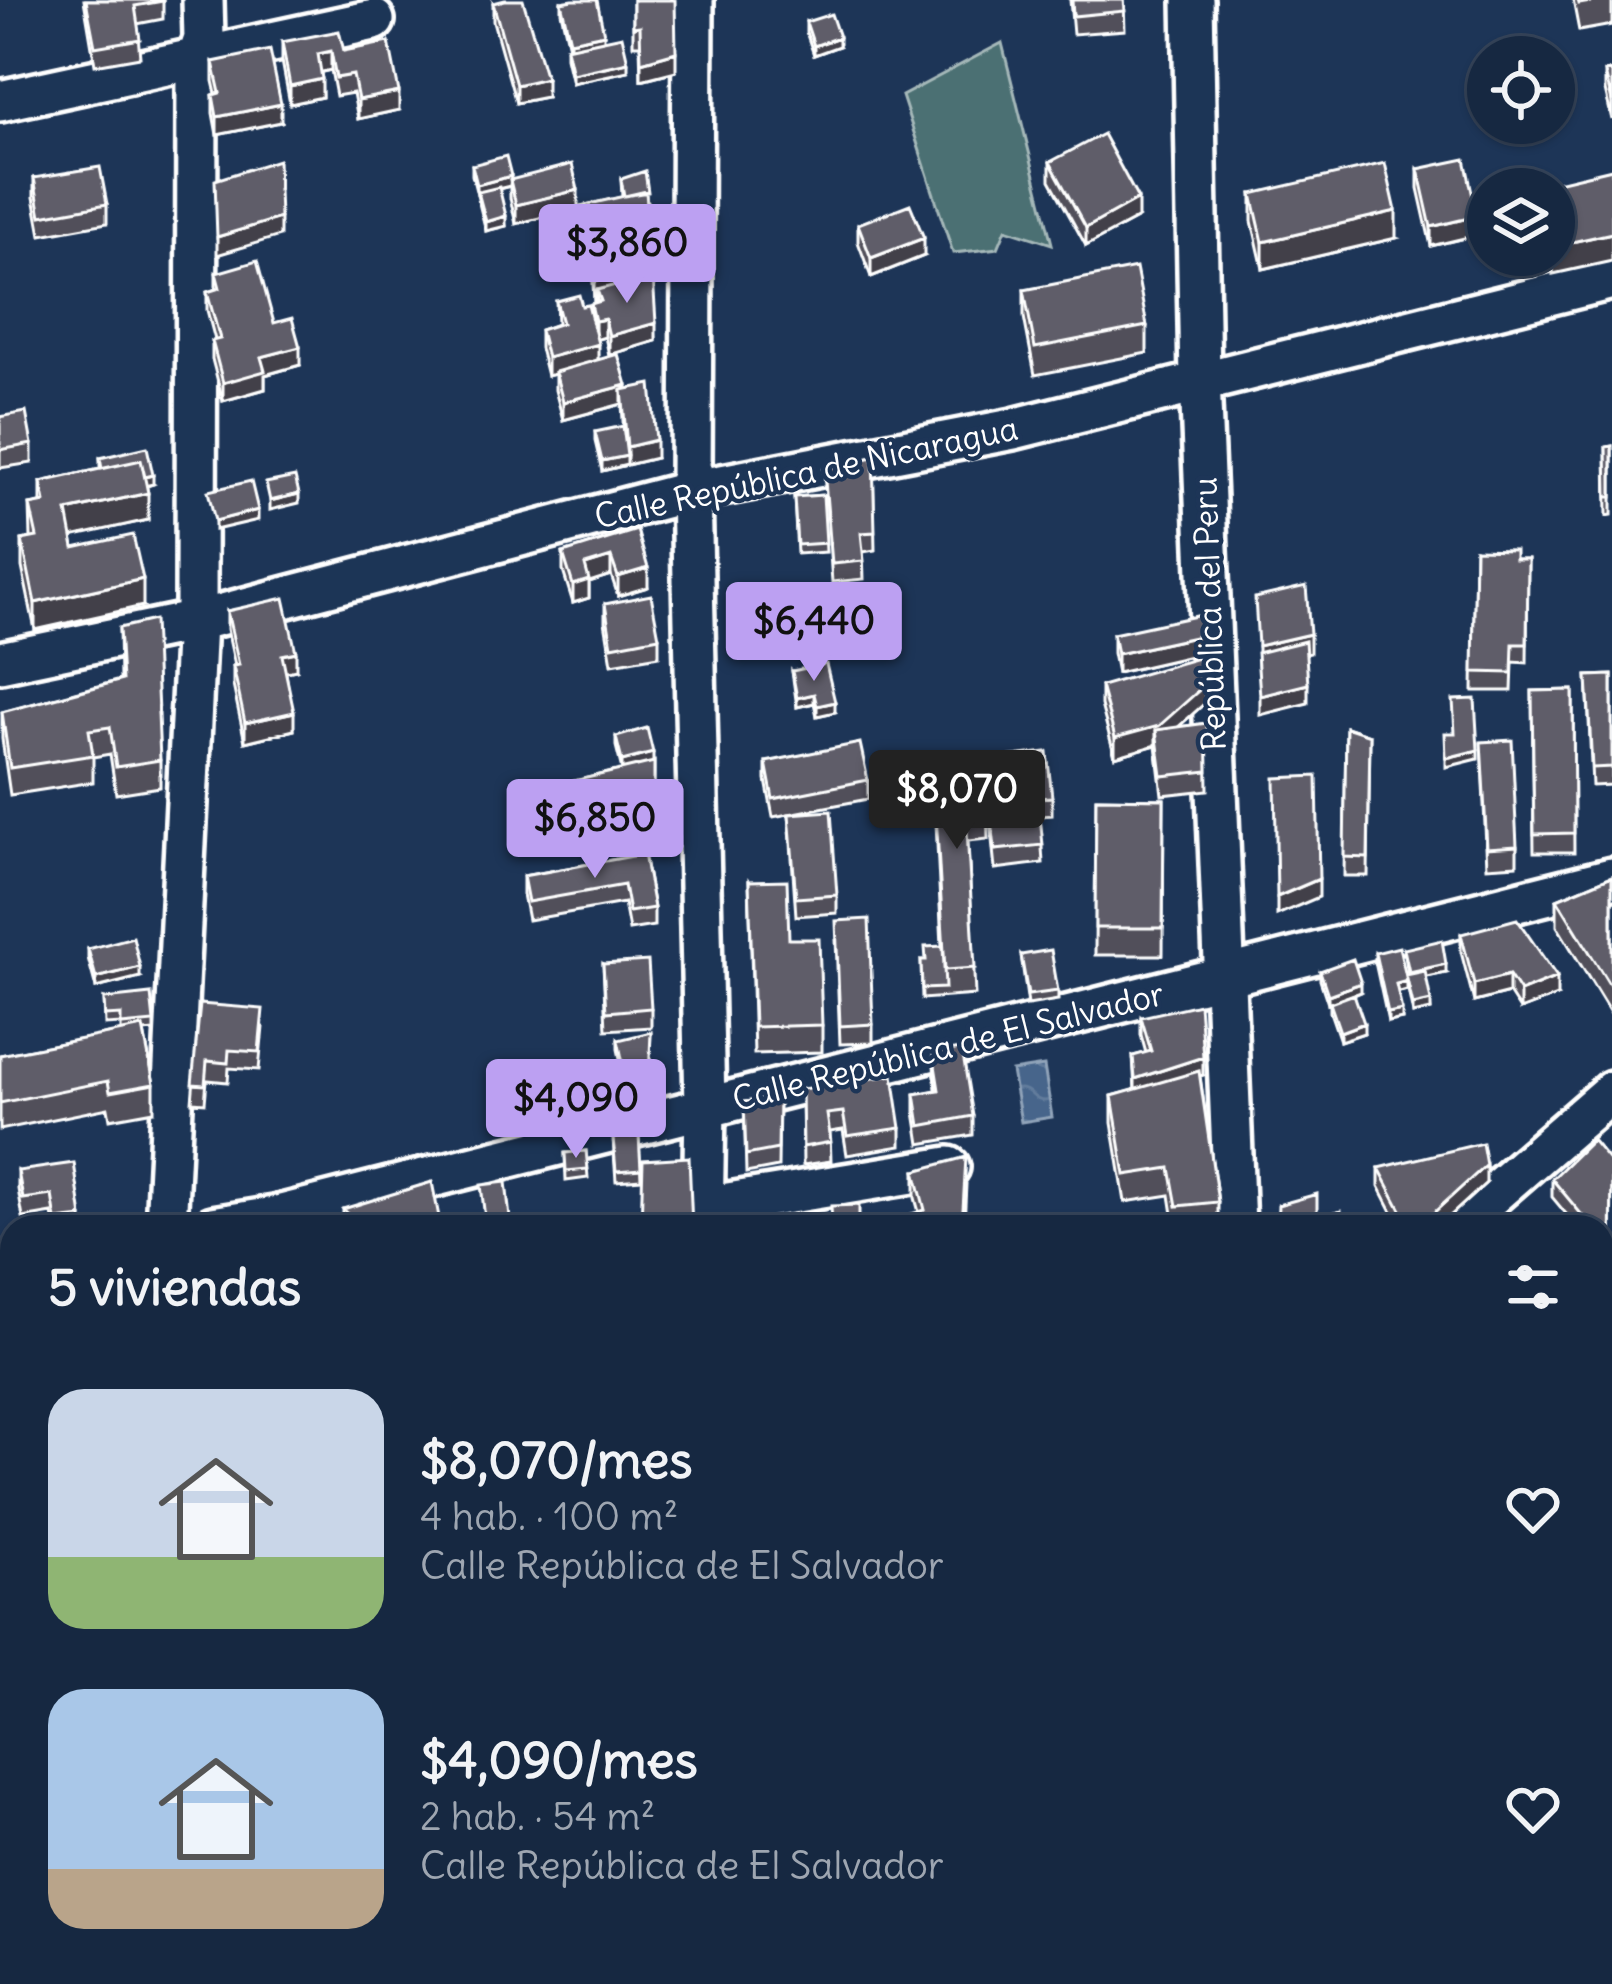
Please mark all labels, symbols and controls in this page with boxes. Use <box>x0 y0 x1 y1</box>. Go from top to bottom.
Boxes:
map controls <box>1467 36 1575 276</box>
button: locate <box>1467 36 1575 144</box>
button: layers <box>1467 168 1575 276</box>
pin: $3,860 <box>529 204 725 306</box>
text: $3,860 <box>566 218 688 267</box>
street label: Calle República de Nicaragua <box>591 407 1021 537</box>
street label: República del Peru <box>1183 476 1235 752</box>
pin: $6,440 <box>716 582 912 684</box>
text: $6,440 <box>753 596 875 645</box>
pin: $8,070 <box>859 750 1055 852</box>
text: $8,070 <box>896 764 1018 813</box>
pin: $6,850 <box>497 779 693 881</box>
text: $6,850 <box>534 793 656 842</box>
street label: Calle República de El Salvador <box>728 972 1168 1120</box>
pin: $4,090 <box>478 1059 674 1161</box>
text: $4,090 <box>513 1073 639 1122</box>
icon: filters <box>1500 1254 1566 1320</box>
text: 5 viviendas <box>48 1255 301 1319</box>
text: $8,070/mes <box>420 1428 692 1492</box>
icon: home <box>144 1437 288 1581</box>
icon: heart <box>1500 1476 1566 1542</box>
text: 4 hab. · 100 m² <box>420 1492 678 1541</box>
text: Calle República de El Salvador <box>420 1541 944 1590</box>
text: $4,090/mes <box>420 1728 698 1792</box>
icon: home <box>144 1737 288 1881</box>
icon: heart <box>1500 1776 1566 1842</box>
text: 2 hab. · 54 m² <box>420 1792 655 1841</box>
text: Calle República de El Salvador <box>420 1841 944 1890</box>

